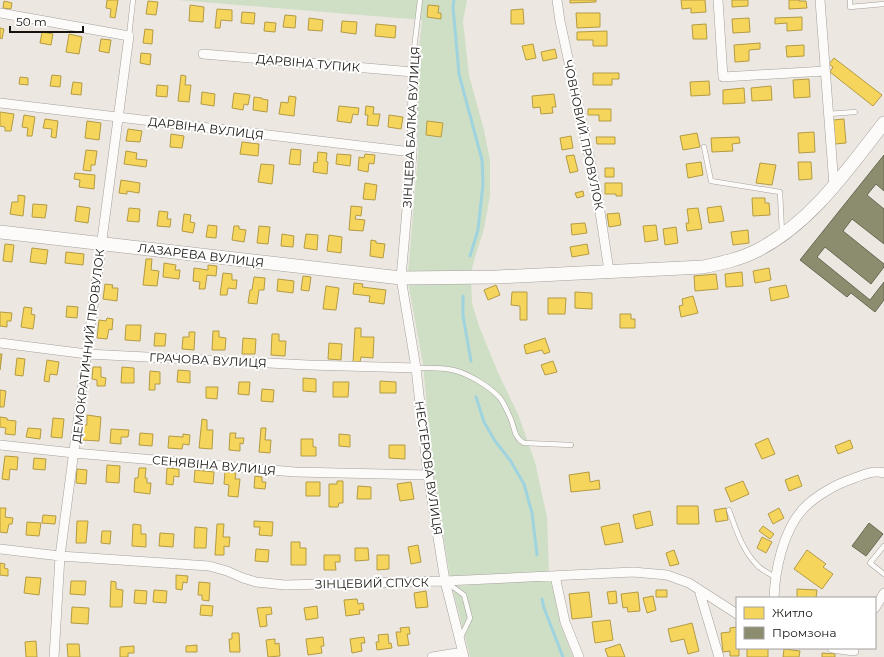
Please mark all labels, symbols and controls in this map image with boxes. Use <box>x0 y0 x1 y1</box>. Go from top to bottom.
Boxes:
scale bar <box>10 8 83 34</box>
text: 50 m <box>16 14 47 29</box>
street label: ЗІНЦЕВА БАЛКА ВУЛИЦЯ <box>399 46 423 208</box>
street label: ДАРВІНА ТУПИК <box>255 51 361 75</box>
street label: ЧОВНОВИЙ ПРОВУЛОК <box>561 59 607 212</box>
street label: ДАРВІНА ВУЛИЦЯ <box>147 113 265 143</box>
street label: ЛАЗАРЕВА ВУЛИЦЯ <box>137 240 265 270</box>
street label: ДЕМОКРАТИЧНИЙ ПРОВУЛОК <box>69 247 107 444</box>
street label: ГРАЧОВА ВУЛИЦЯ <box>149 349 267 371</box>
street label: НЕСТЕРОВА ВУЛИЦЯ <box>412 400 446 536</box>
street label: СЕНЯВІНА ВУЛИЦЯ <box>151 452 277 478</box>
street label: ЗІНЦЕВИЙ СПУСК <box>315 574 430 591</box>
legend <box>736 597 876 649</box>
text: Житло <box>772 605 813 620</box>
text: Промзона <box>772 625 836 640</box>

